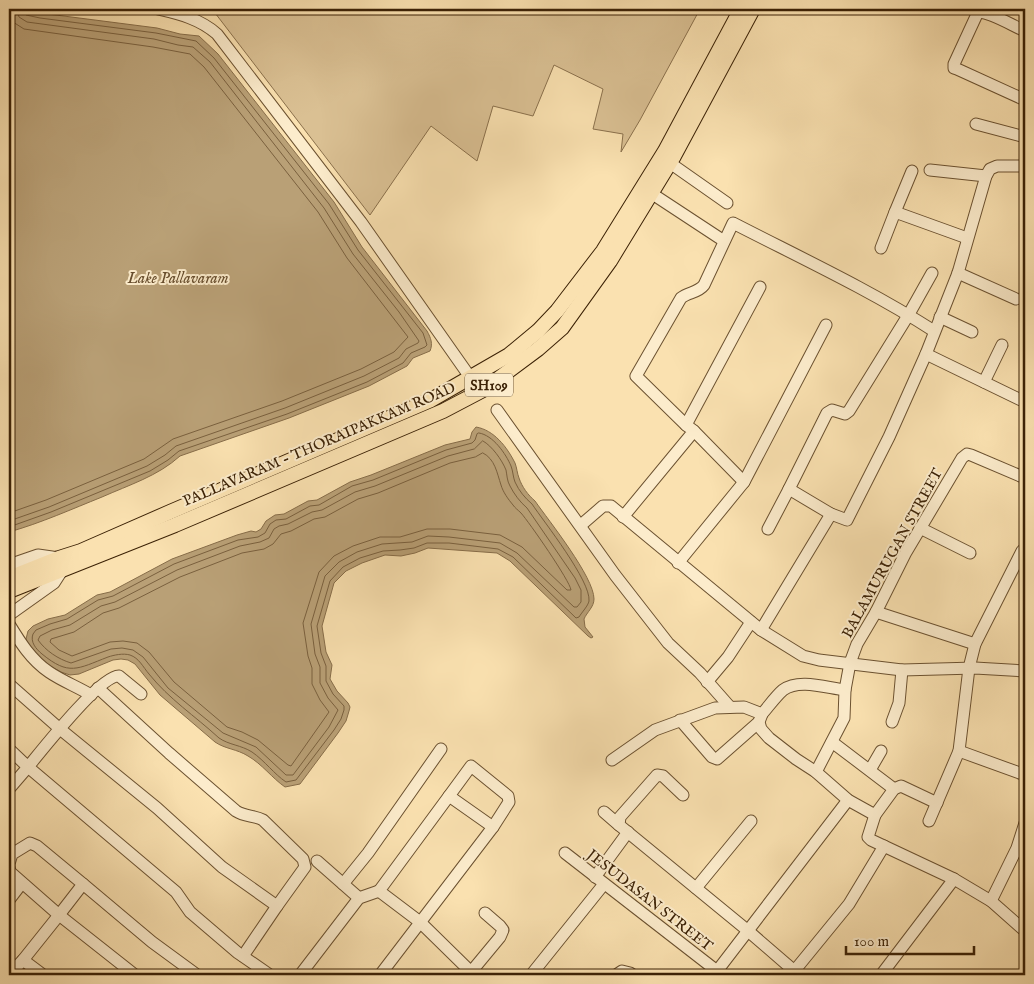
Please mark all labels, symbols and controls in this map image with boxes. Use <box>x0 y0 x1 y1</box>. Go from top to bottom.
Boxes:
water label: Lake Pallavaram <box>126 269 229 289</box>
road number: SH109 <box>465 374 513 396</box>
street label: PALLAVARAM - THORAIPAKKAM ROAD <box>180 378 458 511</box>
street label: BALAMURUGAN STREET <box>838 465 947 641</box>
street label: JESUDASAN STREET <box>581 844 716 955</box>
scale bar <box>846 924 974 956</box>
text: 100 m <box>854 932 890 951</box>

